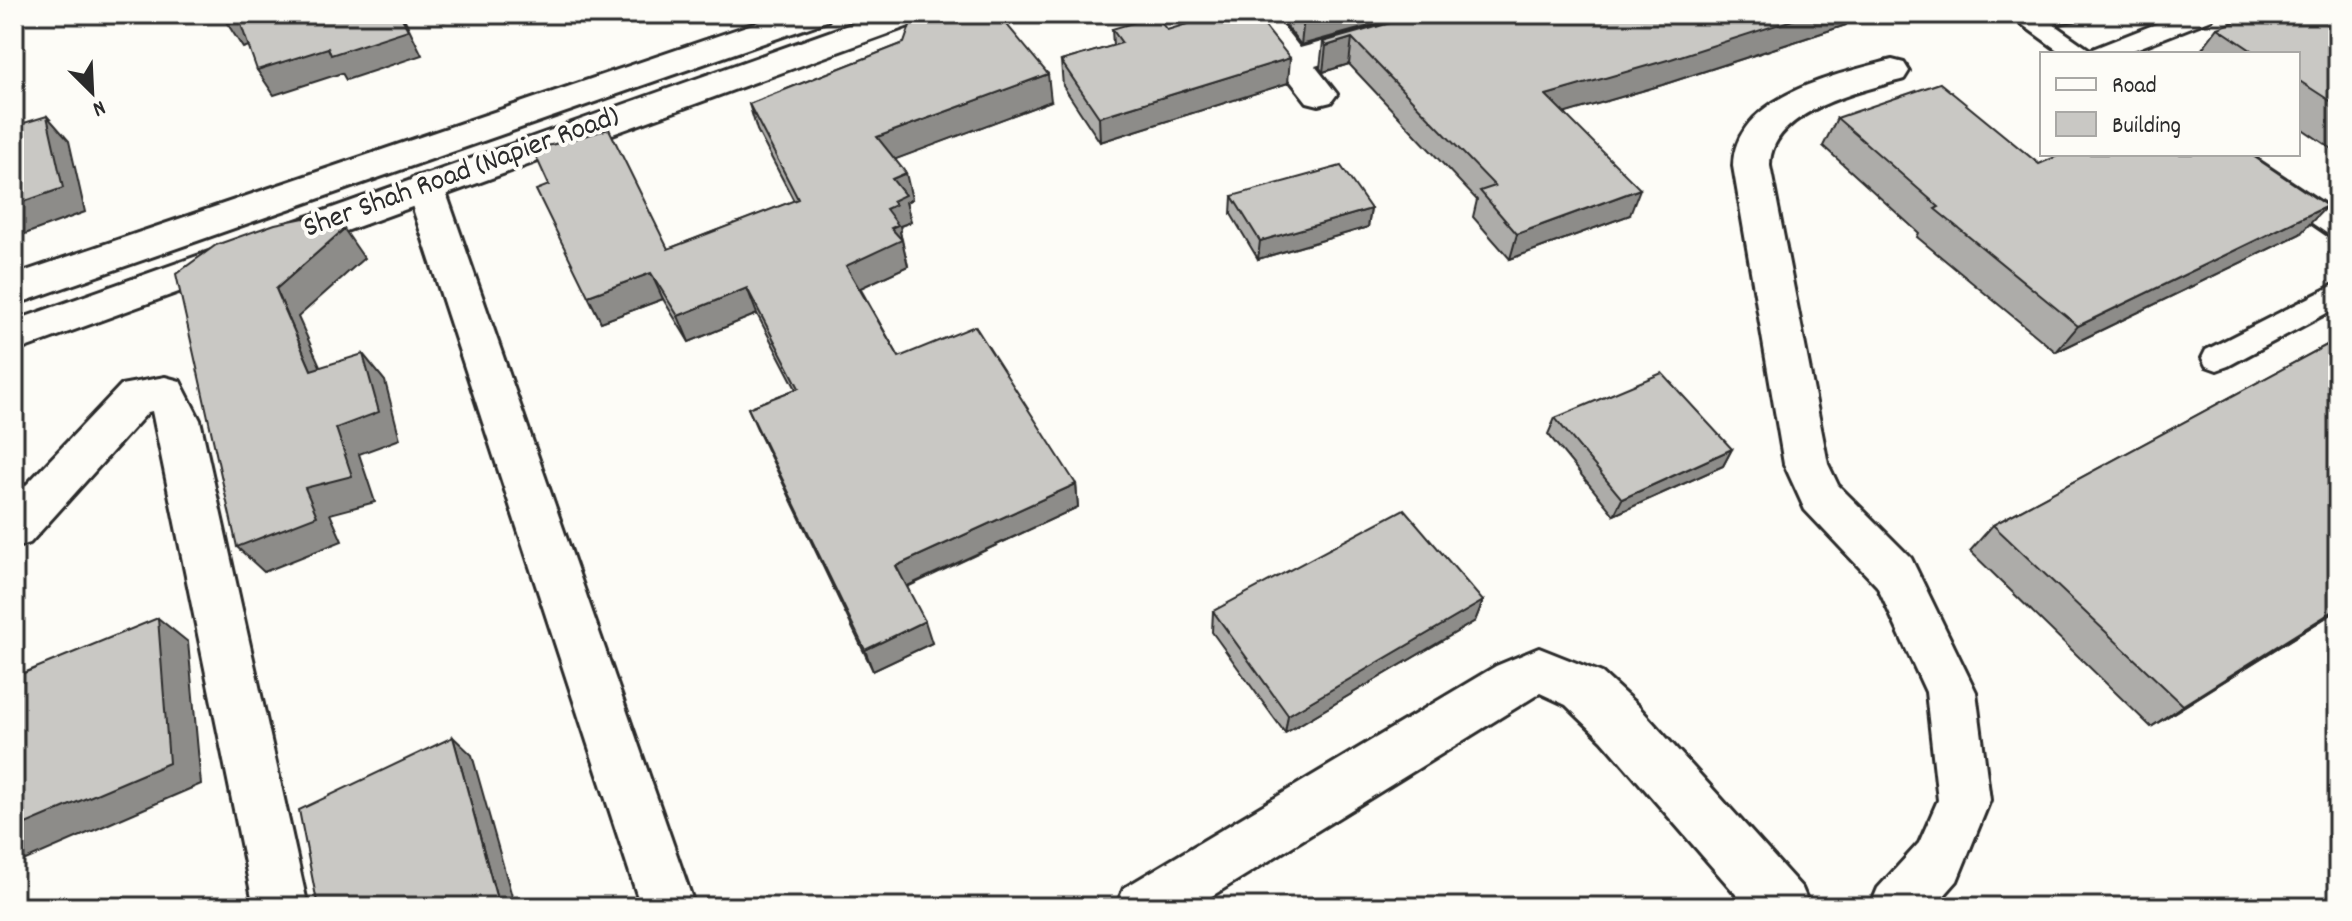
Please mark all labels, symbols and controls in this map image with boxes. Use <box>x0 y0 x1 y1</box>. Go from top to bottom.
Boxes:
north arrow <box>52 52 132 132</box>
legend <box>2040 52 2300 156</box>
text: Road <box>2112 70 2157 104</box>
text: N <box>87 91 110 123</box>
street label: Sher Shah Road (Napier Road) <box>298 97 626 251</box>
text: Building <box>2112 110 2181 144</box>

